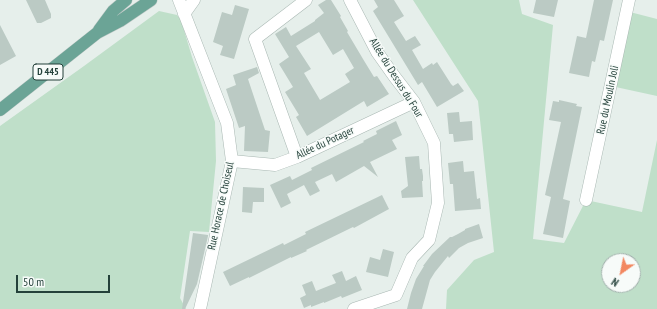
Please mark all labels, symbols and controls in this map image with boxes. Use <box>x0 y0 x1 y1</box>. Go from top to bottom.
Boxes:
street label: Allée du Dessus du Four <box>366 36 426 120</box>
road number: D 445 <box>33 64 63 80</box>
street label: Rue du Moulin Joli <box>594 64 622 136</box>
street label: Allée du Potager <box>294 124 356 162</box>
street label: Rue Horace de Choiseul <box>205 161 237 251</box>
north arrow <box>601 253 641 293</box>
scale bar <box>18 267 112 293</box>
text: 50 m <box>23 274 44 289</box>
text: N <box>609 275 621 290</box>

